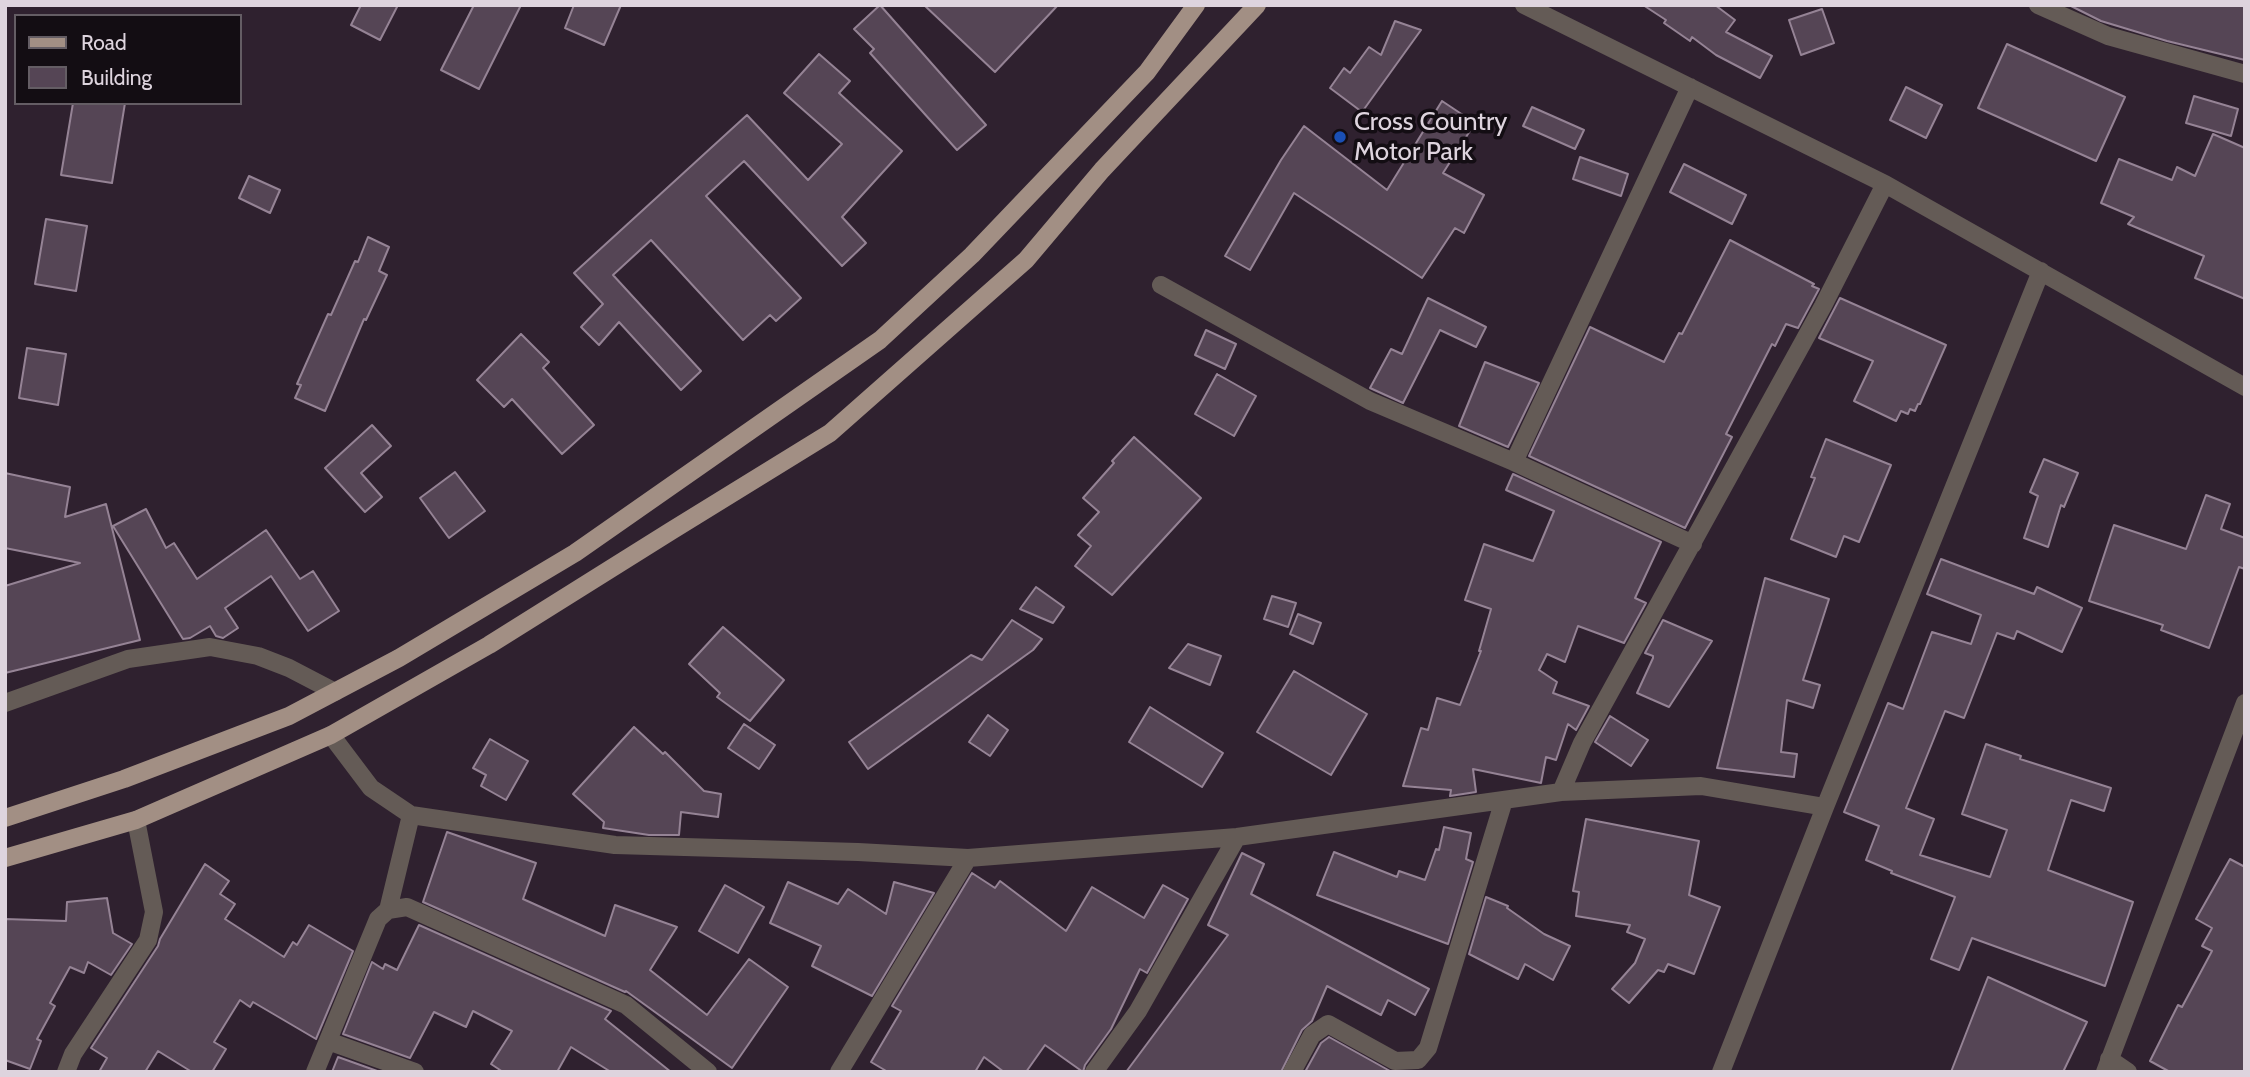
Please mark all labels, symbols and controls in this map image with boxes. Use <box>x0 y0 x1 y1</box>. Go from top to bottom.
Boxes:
legend <box>14 14 242 105</box>
text: Road <box>81 30 127 55</box>
text: Building <box>81 65 152 90</box>
place label: Cross Country Motor Park <box>1354 106 1507 168</box>
marker: Cross Country Motor Park <box>1332 129 1348 145</box>

